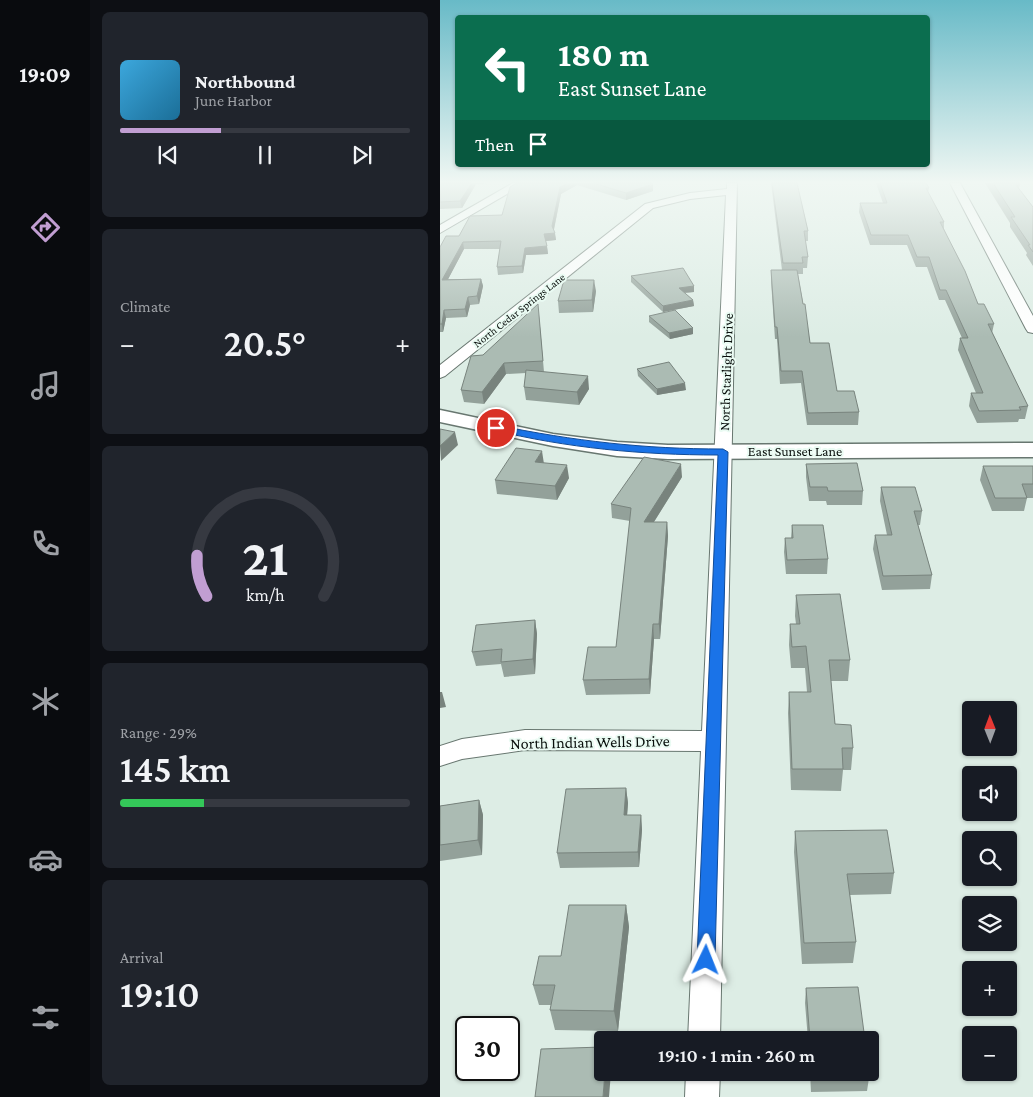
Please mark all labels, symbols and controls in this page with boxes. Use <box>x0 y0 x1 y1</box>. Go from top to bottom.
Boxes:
icon: left <box>475 35 540 100</box>
text: 180 m <box>558 35 649 74</box>
text: 19:09 <box>19 62 71 87</box>
text: Northbound <box>195 71 295 92</box>
text: East Sunset Lane <box>558 76 706 101</box>
text: June Harbor <box>195 92 272 109</box>
icon: arrive <box>524 130 552 158</box>
text: Then <box>475 134 514 155</box>
icon: previous <box>154 141 182 169</box>
icon: pause <box>251 141 279 169</box>
icon: next <box>348 141 376 169</box>
icon: directions <box>28 210 63 245</box>
street label: North Cedar Springs Lane <box>471 270 568 350</box>
text: Climate <box>120 298 170 315</box>
street label: North Starlight Drive <box>716 313 736 431</box>
text: 20.5° <box>224 322 306 364</box>
text: − <box>120 328 135 359</box>
text: + <box>395 328 410 359</box>
icon: music <box>28 368 63 403</box>
pin <box>475 407 517 449</box>
icon: arrive <box>482 414 510 442</box>
street label: East Sunset Lane <box>748 443 842 459</box>
icon: phone <box>28 526 63 561</box>
text: 21 <box>242 528 288 586</box>
text: km/h <box>246 585 285 605</box>
icon: climate <box>28 684 63 719</box>
north arrow <box>962 701 1018 756</box>
map controls <box>962 701 1017 1081</box>
text: Range · 29% <box>120 724 197 741</box>
street label: North Indian Wells Drive <box>510 732 670 752</box>
text: 145 km <box>120 748 230 790</box>
button: sound <box>962 766 1017 821</box>
button: search <box>962 831 1017 886</box>
icon: car <box>28 842 63 877</box>
button: layers <box>962 896 1017 951</box>
position arrow <box>679 933 731 985</box>
text: Arrival <box>120 949 164 966</box>
button: + <box>962 961 1017 1016</box>
text: 19:10 <box>120 973 200 1015</box>
icon: filters <box>28 1000 63 1035</box>
speed limit sign: 30 <box>455 1016 520 1081</box>
button: − <box>962 1026 1017 1081</box>
text: 19:10 · 1 min · 260 m <box>658 1045 815 1066</box>

